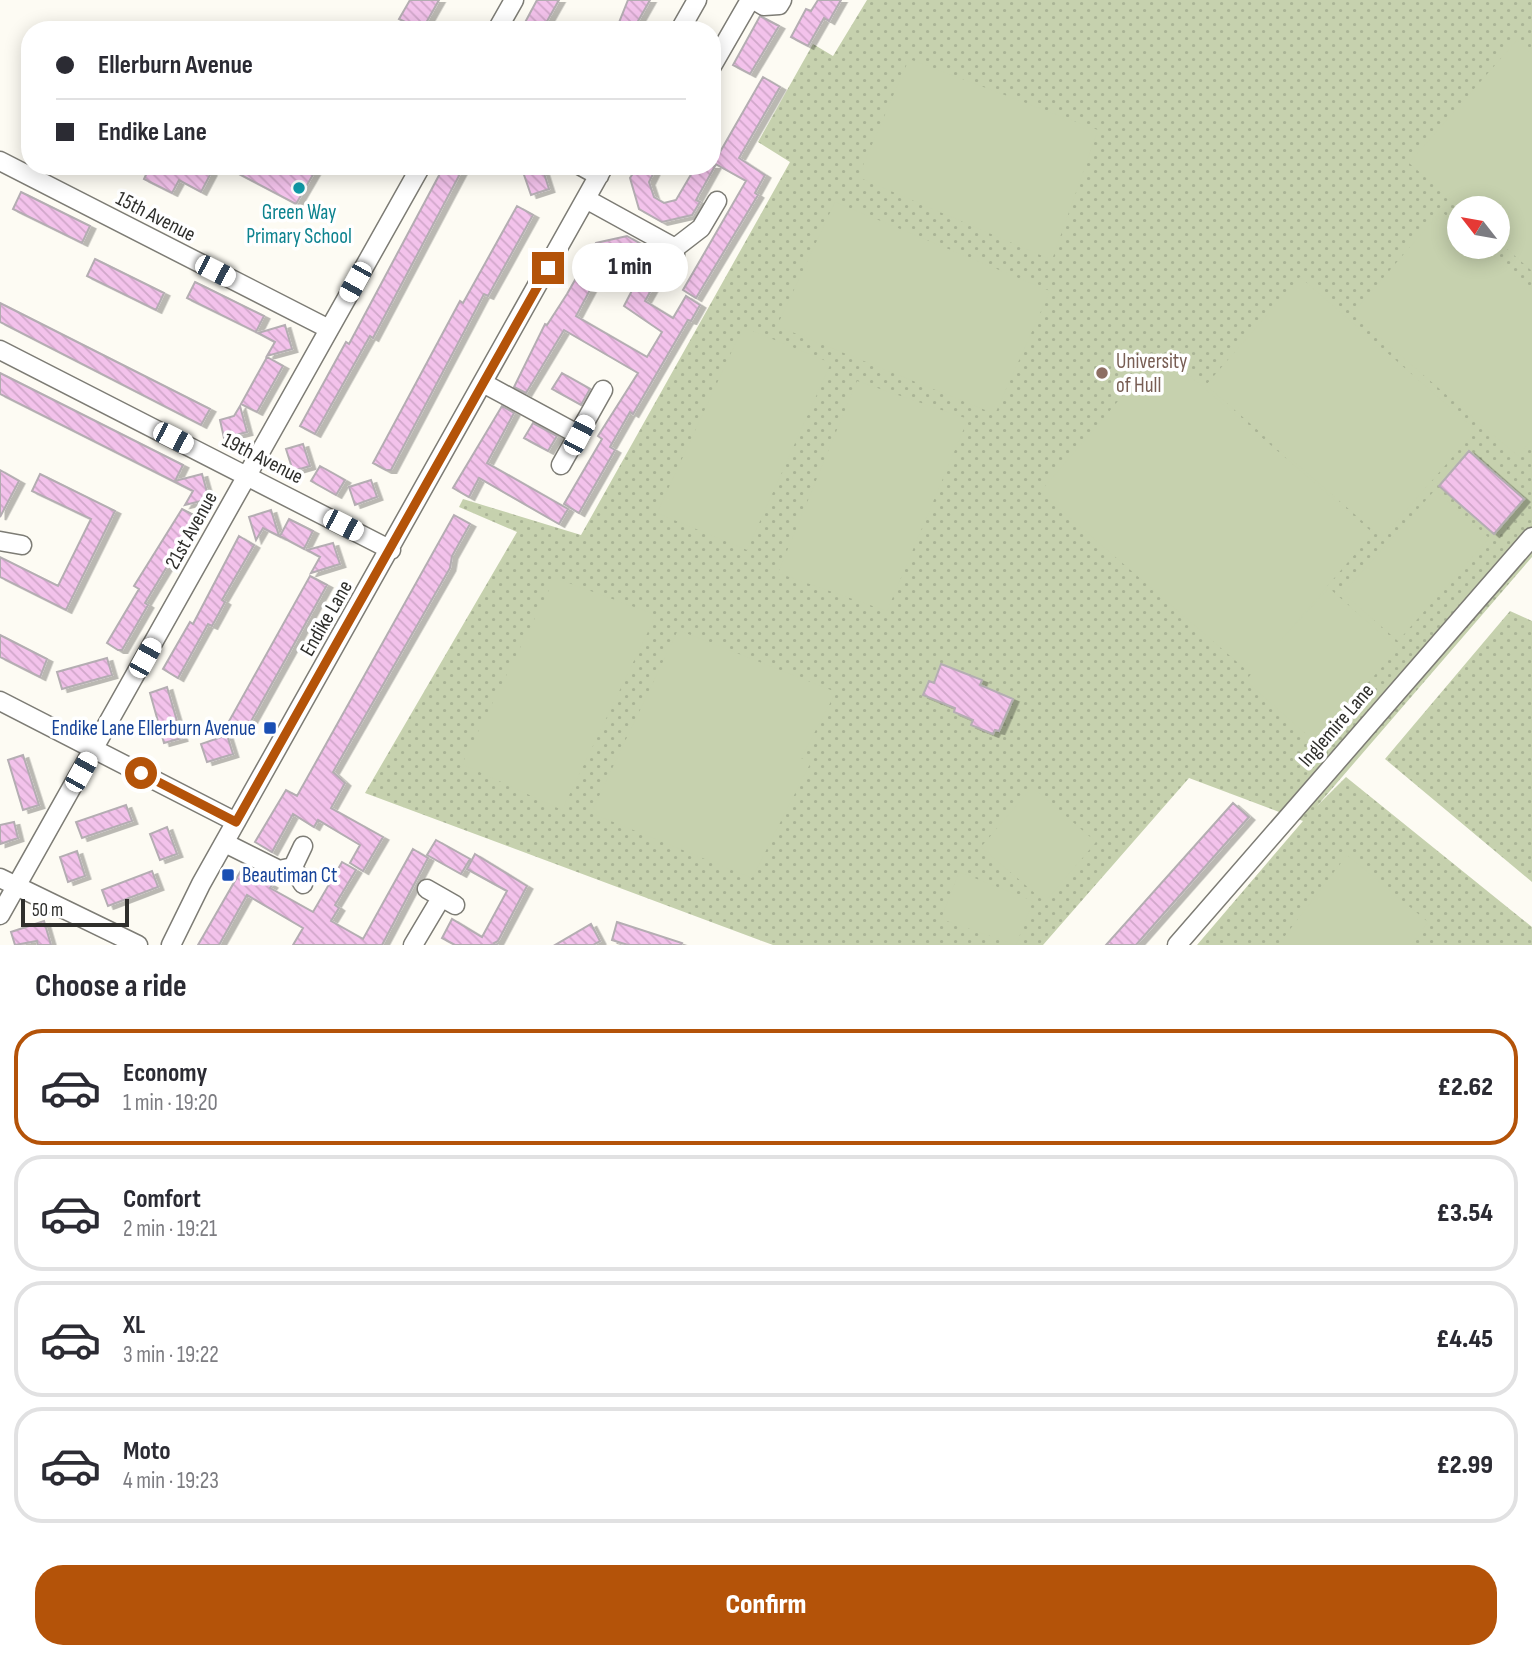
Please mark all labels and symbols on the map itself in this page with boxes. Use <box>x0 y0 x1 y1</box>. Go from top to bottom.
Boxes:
marker: Green Way Primary School <box>291 180 307 196</box>
street label: 15th Avenue <box>112 186 200 247</box>
north arrow <box>1447 196 1510 259</box>
place label: Green Way Primary School <box>246 200 352 249</box>
callout: 1 min <box>572 244 688 292</box>
car <box>192 252 239 290</box>
route end <box>532 252 564 284</box>
car <box>336 259 375 305</box>
place label: University of Hull <box>1116 349 1187 398</box>
marker: University of Hull <box>1094 365 1110 381</box>
car <box>560 412 599 458</box>
car <box>150 419 197 457</box>
street label: 19th Avenue <box>218 428 307 489</box>
street label: 21st Avenue <box>160 487 223 573</box>
car <box>320 506 367 544</box>
street label: Endike Lane <box>295 576 358 660</box>
car <box>126 635 165 681</box>
street label: Inglemire Lane <box>1293 679 1379 772</box>
place label: Endike Lane Ellerburn Avenue <box>51 716 256 741</box>
marker: Endike Lane Ellerburn Avenue <box>262 720 278 736</box>
car <box>62 749 101 795</box>
route start <box>125 757 157 789</box>
place label: Beautiman Ct <box>242 863 337 888</box>
marker: Beautiman Ct <box>220 867 236 883</box>
scale bar <box>21 896 130 928</box>

